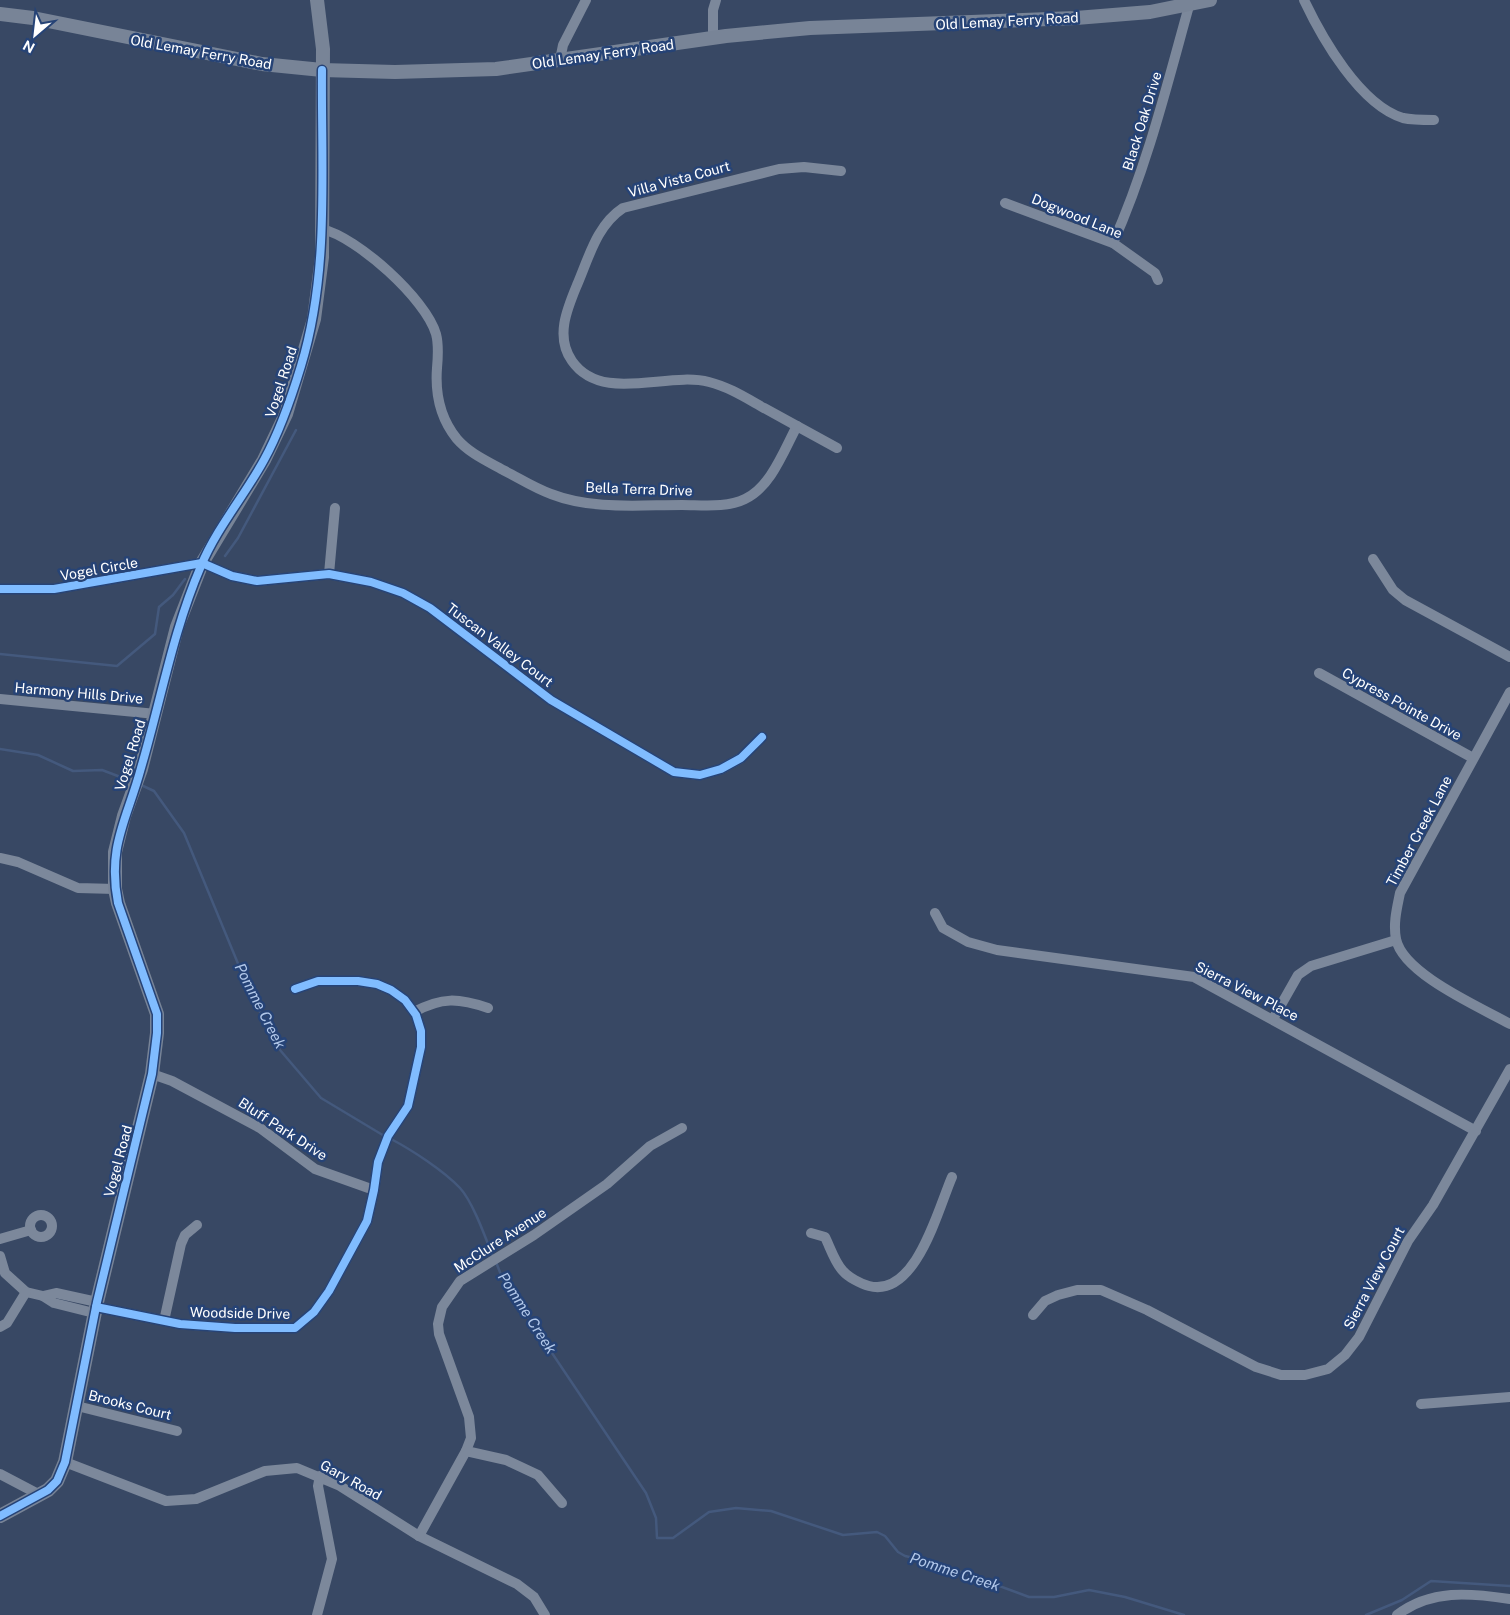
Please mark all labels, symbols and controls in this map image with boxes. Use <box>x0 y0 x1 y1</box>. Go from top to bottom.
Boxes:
street label: Old Lemay Ferry Road <box>935 9 1079 33</box>
north arrow <box>10 10 60 60</box>
street label: Old Lemay Ferry Road <box>129 32 273 72</box>
street label: Old Lemay Ferry Road <box>531 36 675 72</box>
text: N <box>20 37 37 56</box>
street label: Black Oak Drive <box>1119 69 1165 172</box>
street label: Villa Vista Court <box>626 158 732 200</box>
street label: Dogwood Lane <box>1029 191 1125 241</box>
street label: Vogel Road <box>262 344 300 420</box>
street label: Bella Terra Drive <box>585 479 693 499</box>
street label: Vogel Circle <box>59 554 139 584</box>
street label: Tuscan Valley Court <box>444 600 556 690</box>
street label: Cypress Pointe Drive <box>1339 664 1465 744</box>
street label: Harmony Hills Drive <box>14 679 144 707</box>
street label: Vogel Road <box>112 717 148 793</box>
street label: Timber Creek Lane <box>1383 773 1455 889</box>
street label: Sierra View Place <box>1193 958 1301 1024</box>
water label: Pomme Creek <box>232 960 290 1052</box>
street label: Bluff Park Drive <box>236 1094 330 1164</box>
street label: Vogel Road <box>101 1123 135 1199</box>
street label: McClure Avenue <box>451 1204 549 1276</box>
street label: Sierra View Court <box>1340 1224 1408 1332</box>
water label: Pomme Creek <box>495 1269 561 1357</box>
street label: Woodside Drive <box>190 1304 290 1322</box>
street label: Brooks Court <box>87 1387 173 1423</box>
street label: Gary Road <box>318 1457 384 1503</box>
water label: Pomme Creek <box>908 1549 1003 1594</box>

